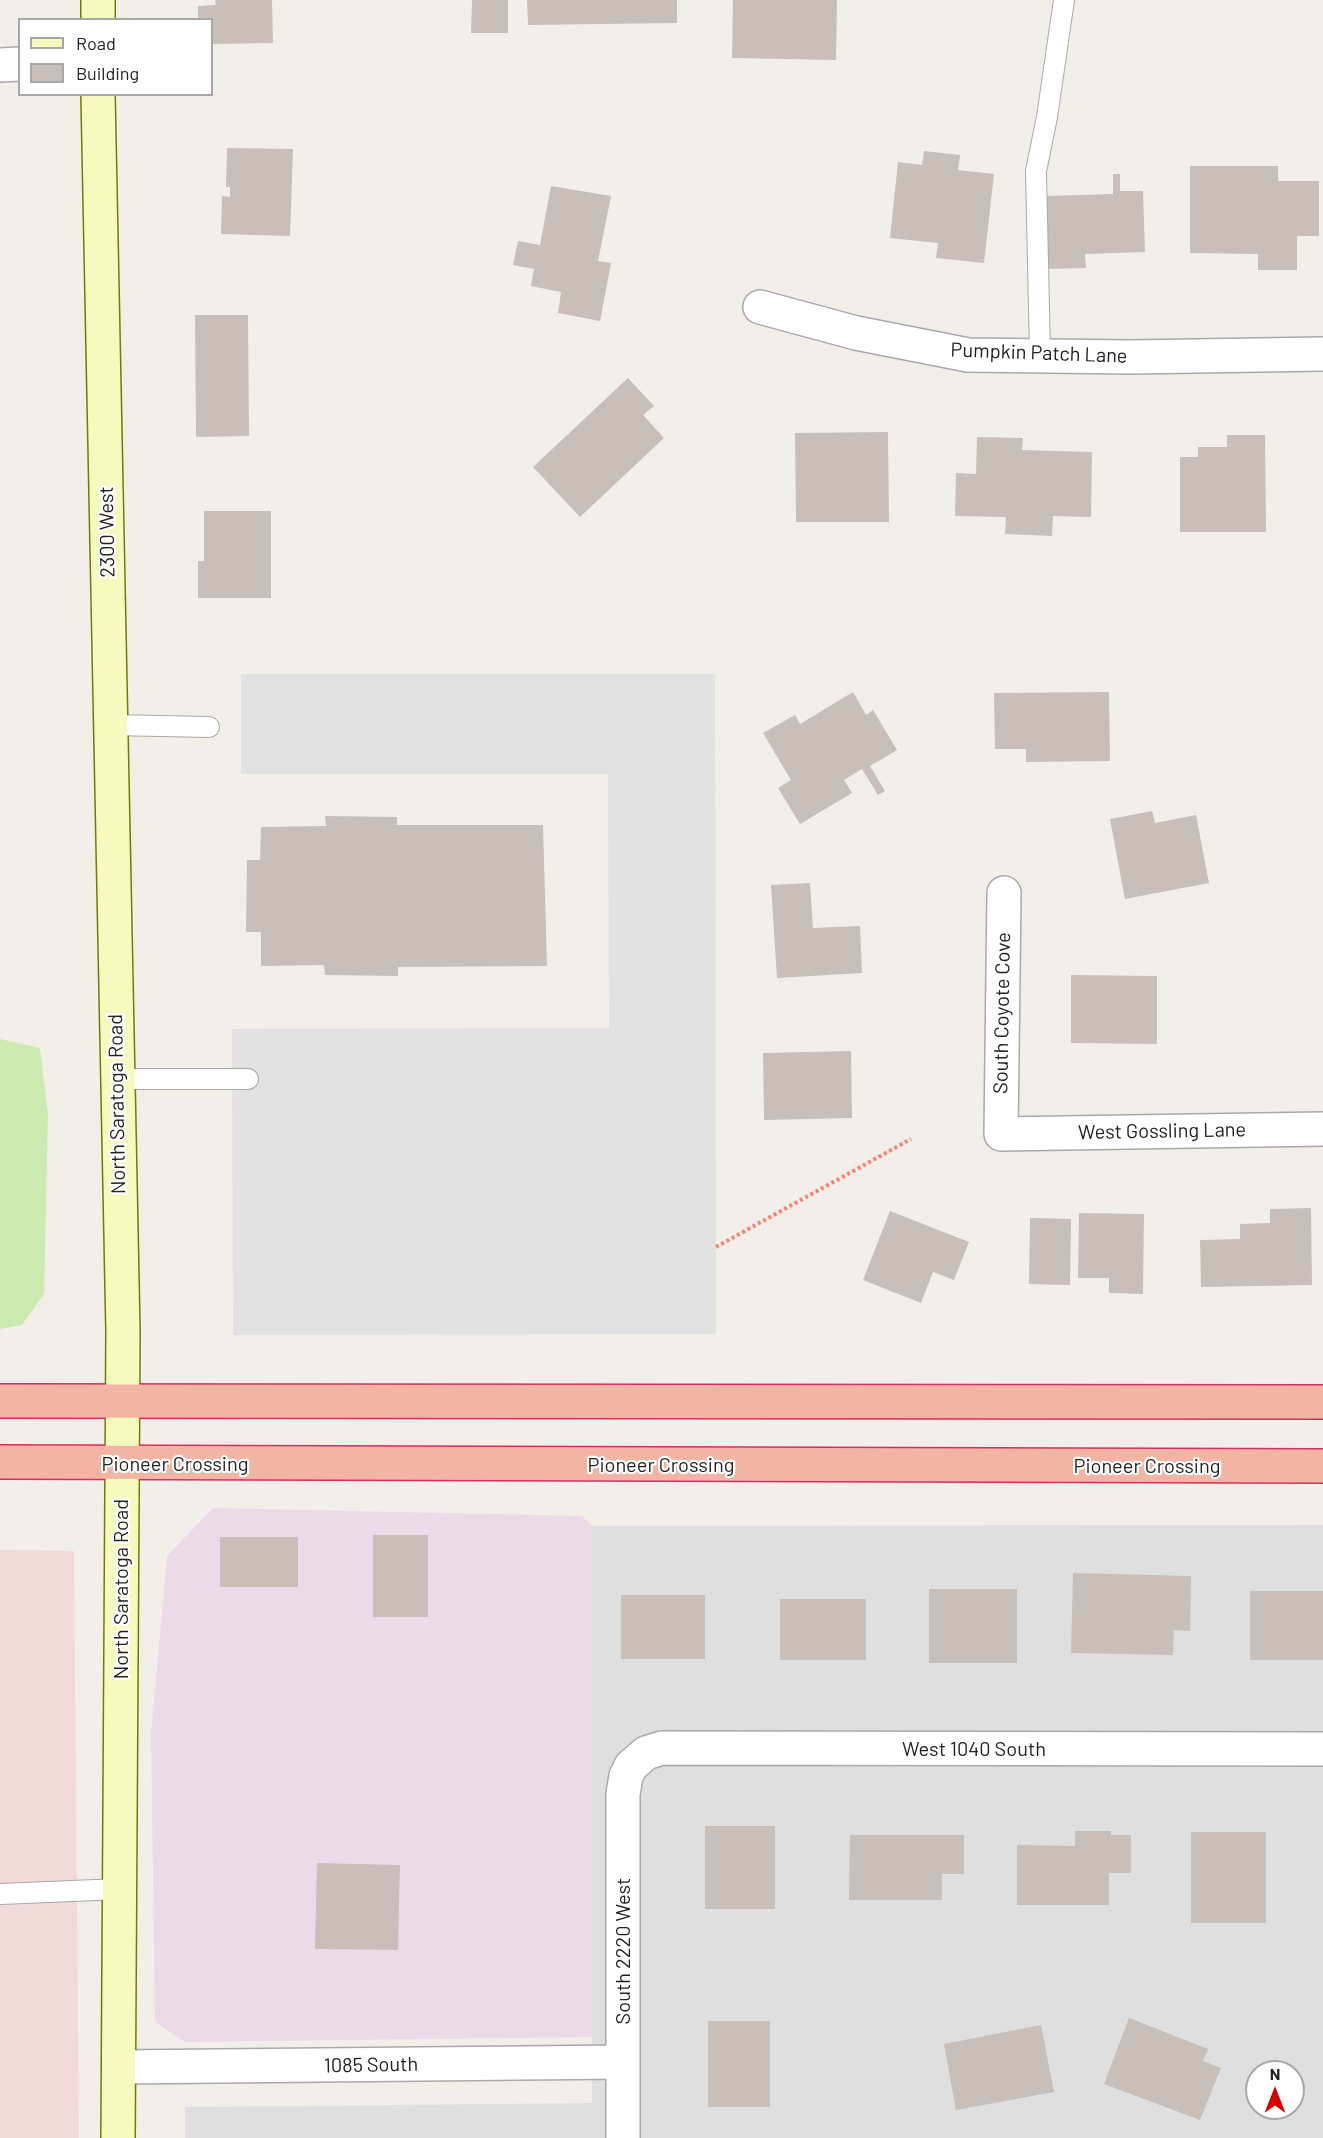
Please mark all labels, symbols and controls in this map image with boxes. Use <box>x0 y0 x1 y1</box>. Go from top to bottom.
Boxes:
legend <box>18 18 213 96</box>
text: Road <box>76 32 116 54</box>
text: Building <box>76 62 139 84</box>
street label: Pumpkin Patch Lane <box>950 338 1128 368</box>
street label: 2300 West <box>94 486 120 578</box>
street label: South Coyote Cove <box>989 932 1015 1094</box>
street label: North Saratoga Road <box>103 1014 131 1194</box>
street label: West Gossling Lane <box>1078 1118 1246 1144</box>
street label: Pioneer Crossing <box>102 1452 248 1476</box>
street label: Pioneer Crossing <box>588 1453 734 1477</box>
street label: Pioneer Crossing <box>1074 1454 1220 1478</box>
street label: North Saratoga Road <box>109 1499 133 1679</box>
street label: West 1040 South <box>902 1737 1046 1761</box>
street label: South 2220 West <box>611 1878 635 2024</box>
street label: 1085 South <box>324 2052 418 2078</box>
north arrow <box>1245 2060 1305 2120</box>
text: N <box>1270 2064 1280 2083</box>

